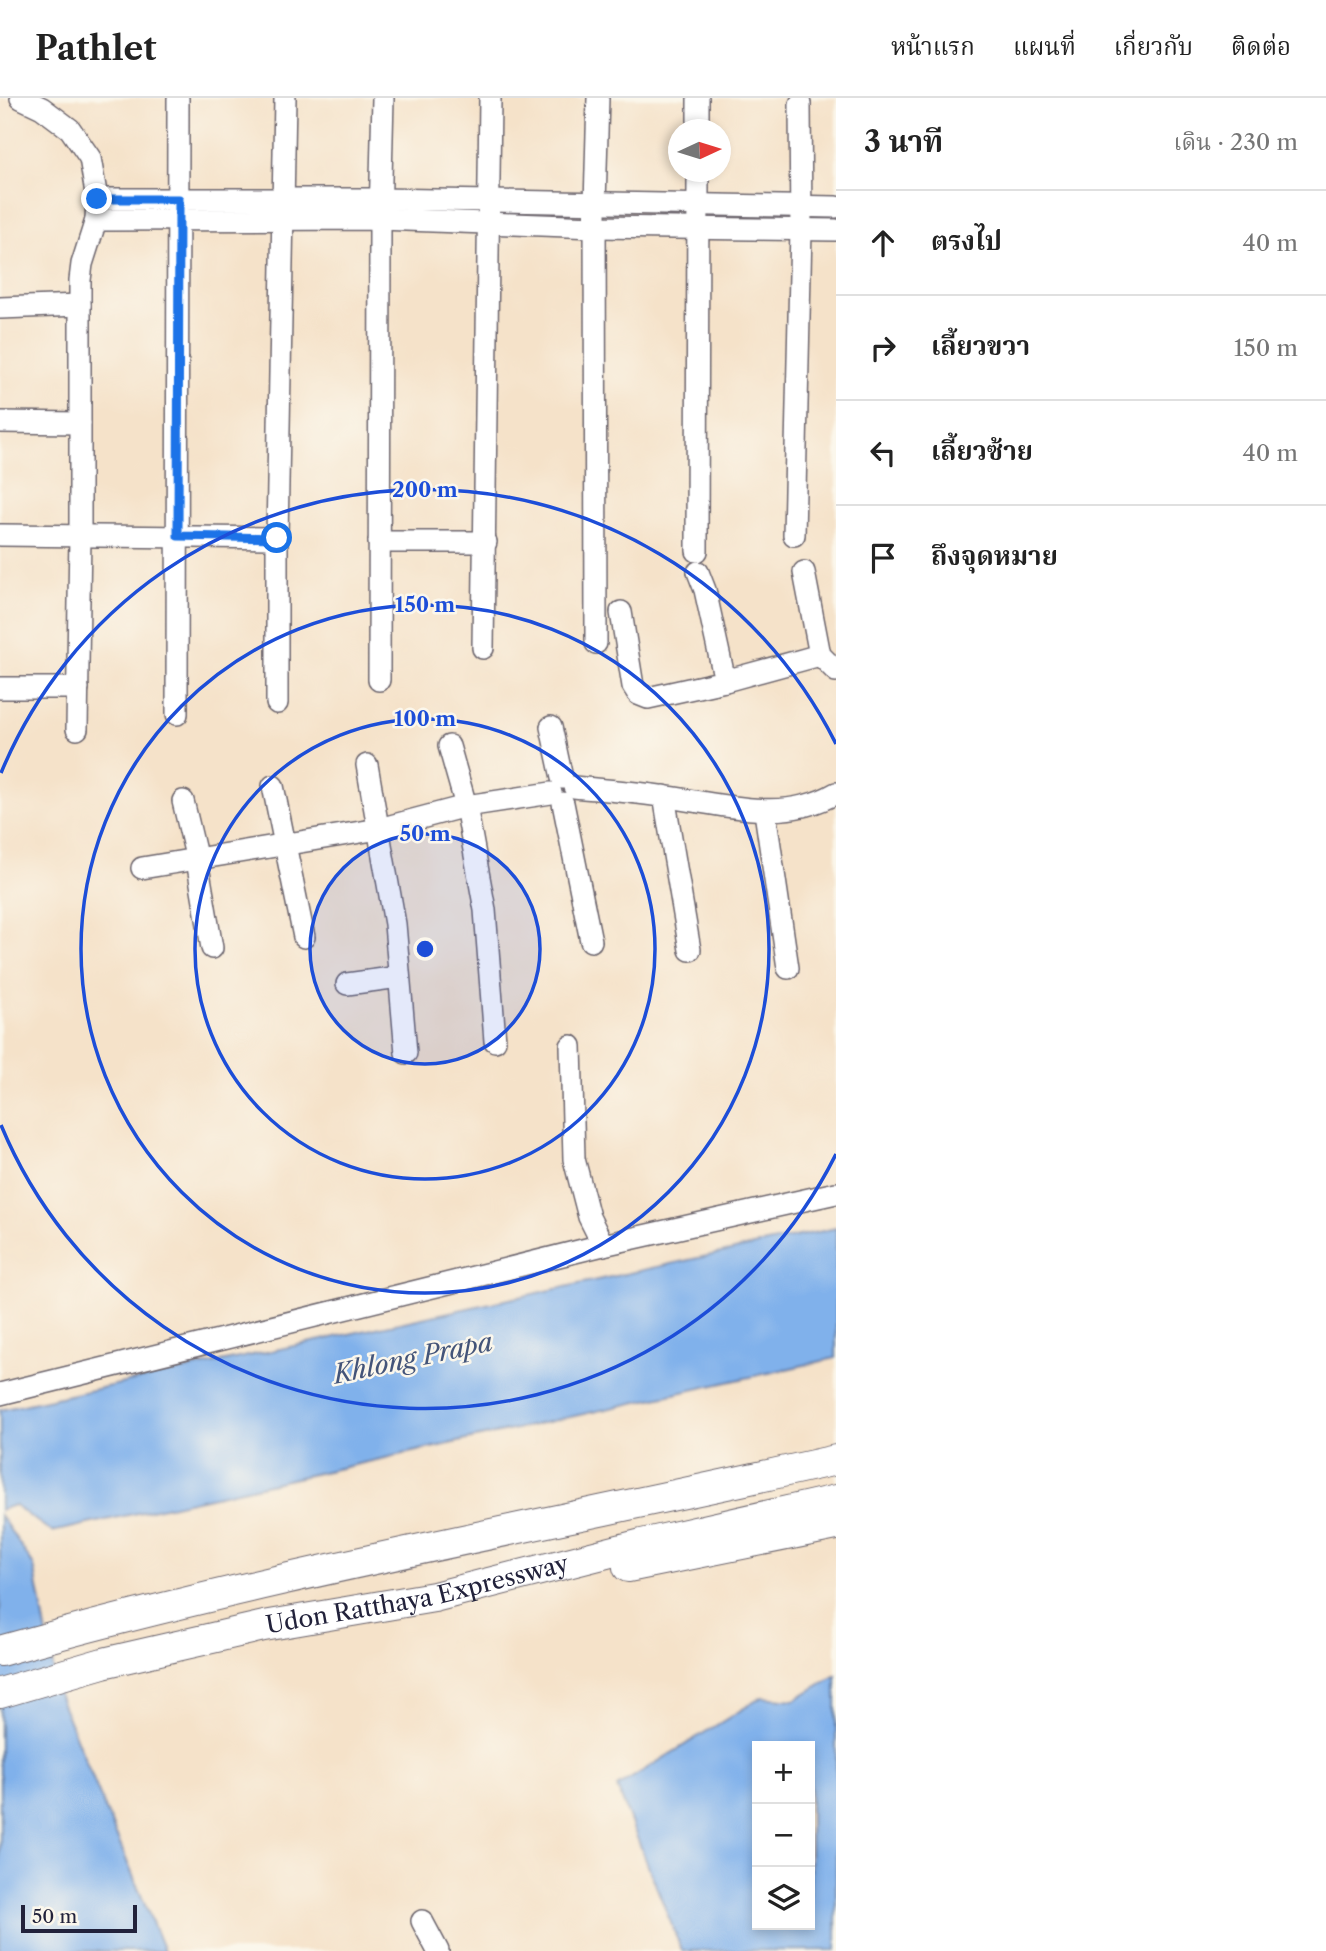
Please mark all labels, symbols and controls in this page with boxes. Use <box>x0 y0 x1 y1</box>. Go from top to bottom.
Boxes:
text: Pathlet <box>35 28 157 69</box>
text: หน้าแรก <box>891 32 975 61</box>
text: แผนที่ <box>1013 32 1076 61</box>
text: เกี่ยวกับ <box>1114 32 1193 61</box>
text: ติดต่อ <box>1231 32 1291 61</box>
north arrow <box>668 119 731 182</box>
text: 3 นาที <box>864 123 943 160</box>
text: เดิน · 230 m <box>1174 128 1298 156</box>
route end <box>81 183 112 214</box>
icon: ahead <box>864 224 902 262</box>
text: ตรงไป <box>931 225 1002 257</box>
text: 40 m <box>1243 229 1298 257</box>
icon: right <box>864 329 902 367</box>
text: เลี้ยวขวา <box>931 330 1030 362</box>
text: 150 m <box>1234 334 1298 362</box>
icon: left <box>864 434 902 472</box>
text: เลี้ยวซ้าย <box>931 435 1033 467</box>
text: 40 m <box>1243 439 1298 467</box>
text: 200 m <box>392 477 458 502</box>
route start <box>261 522 292 553</box>
icon: arrive <box>864 539 902 577</box>
text: ถึงจุดหมาย <box>931 540 1058 572</box>
text: 150 m <box>395 592 455 617</box>
text: 100 m <box>394 706 456 731</box>
text: 50 m <box>399 821 451 846</box>
centre of rings <box>413 937 437 961</box>
water label: Khlong Prapa <box>328 1325 496 1391</box>
street label: Udon Ratthaya Expressway <box>264 1548 572 1639</box>
map controls <box>752 1741 815 1930</box>
button: + <box>752 1741 815 1804</box>
button: − <box>752 1804 815 1867</box>
button: layers <box>752 1867 815 1930</box>
scale bar <box>21 1902 136 1934</box>
text: 50 m <box>32 1905 77 1928</box>

